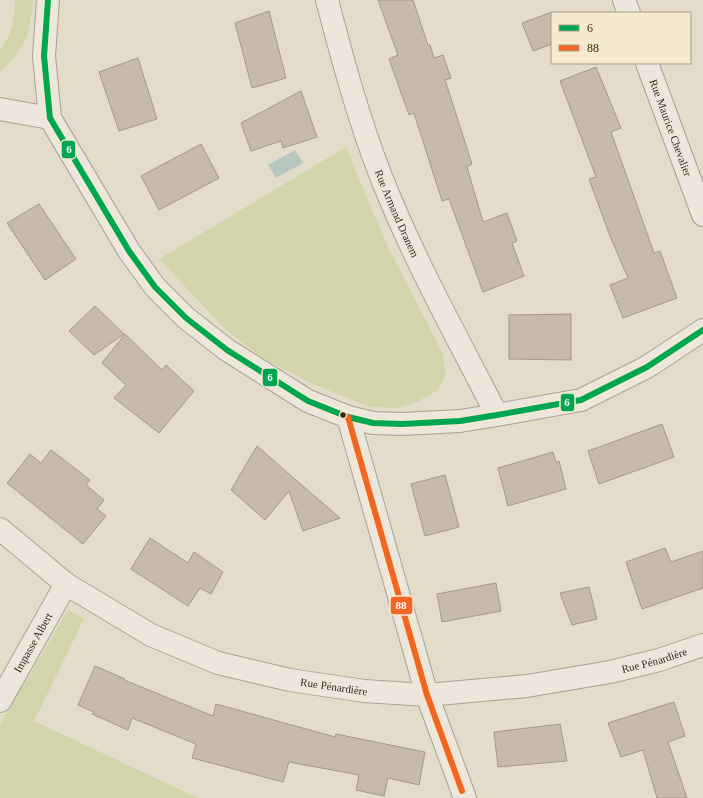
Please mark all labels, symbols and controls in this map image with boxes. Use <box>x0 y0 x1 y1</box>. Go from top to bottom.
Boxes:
legend <box>551 12 691 64</box>
text: 6 <box>587 21 593 35</box>
text: 88 <box>587 41 599 55</box>
street label: Rue Maurice Chevalier <box>647 77 694 178</box>
line badge: 6 <box>61 140 76 159</box>
text: 6 <box>66 143 72 155</box>
street label: Rue Armand Dranem <box>373 168 422 260</box>
line badge: 6 <box>262 368 278 387</box>
text: 6 <box>267 371 273 383</box>
line badge: 6 <box>560 393 575 412</box>
text: 6 <box>564 396 570 408</box>
unlabelled marker <box>338 410 348 420</box>
line badge: 88 <box>390 596 413 615</box>
text: 88 <box>396 599 407 611</box>
street label: Impasse Albert <box>11 611 54 674</box>
street label: Rue Pénardière <box>620 645 689 675</box>
street label: Rue Pénardière <box>300 676 368 697</box>

